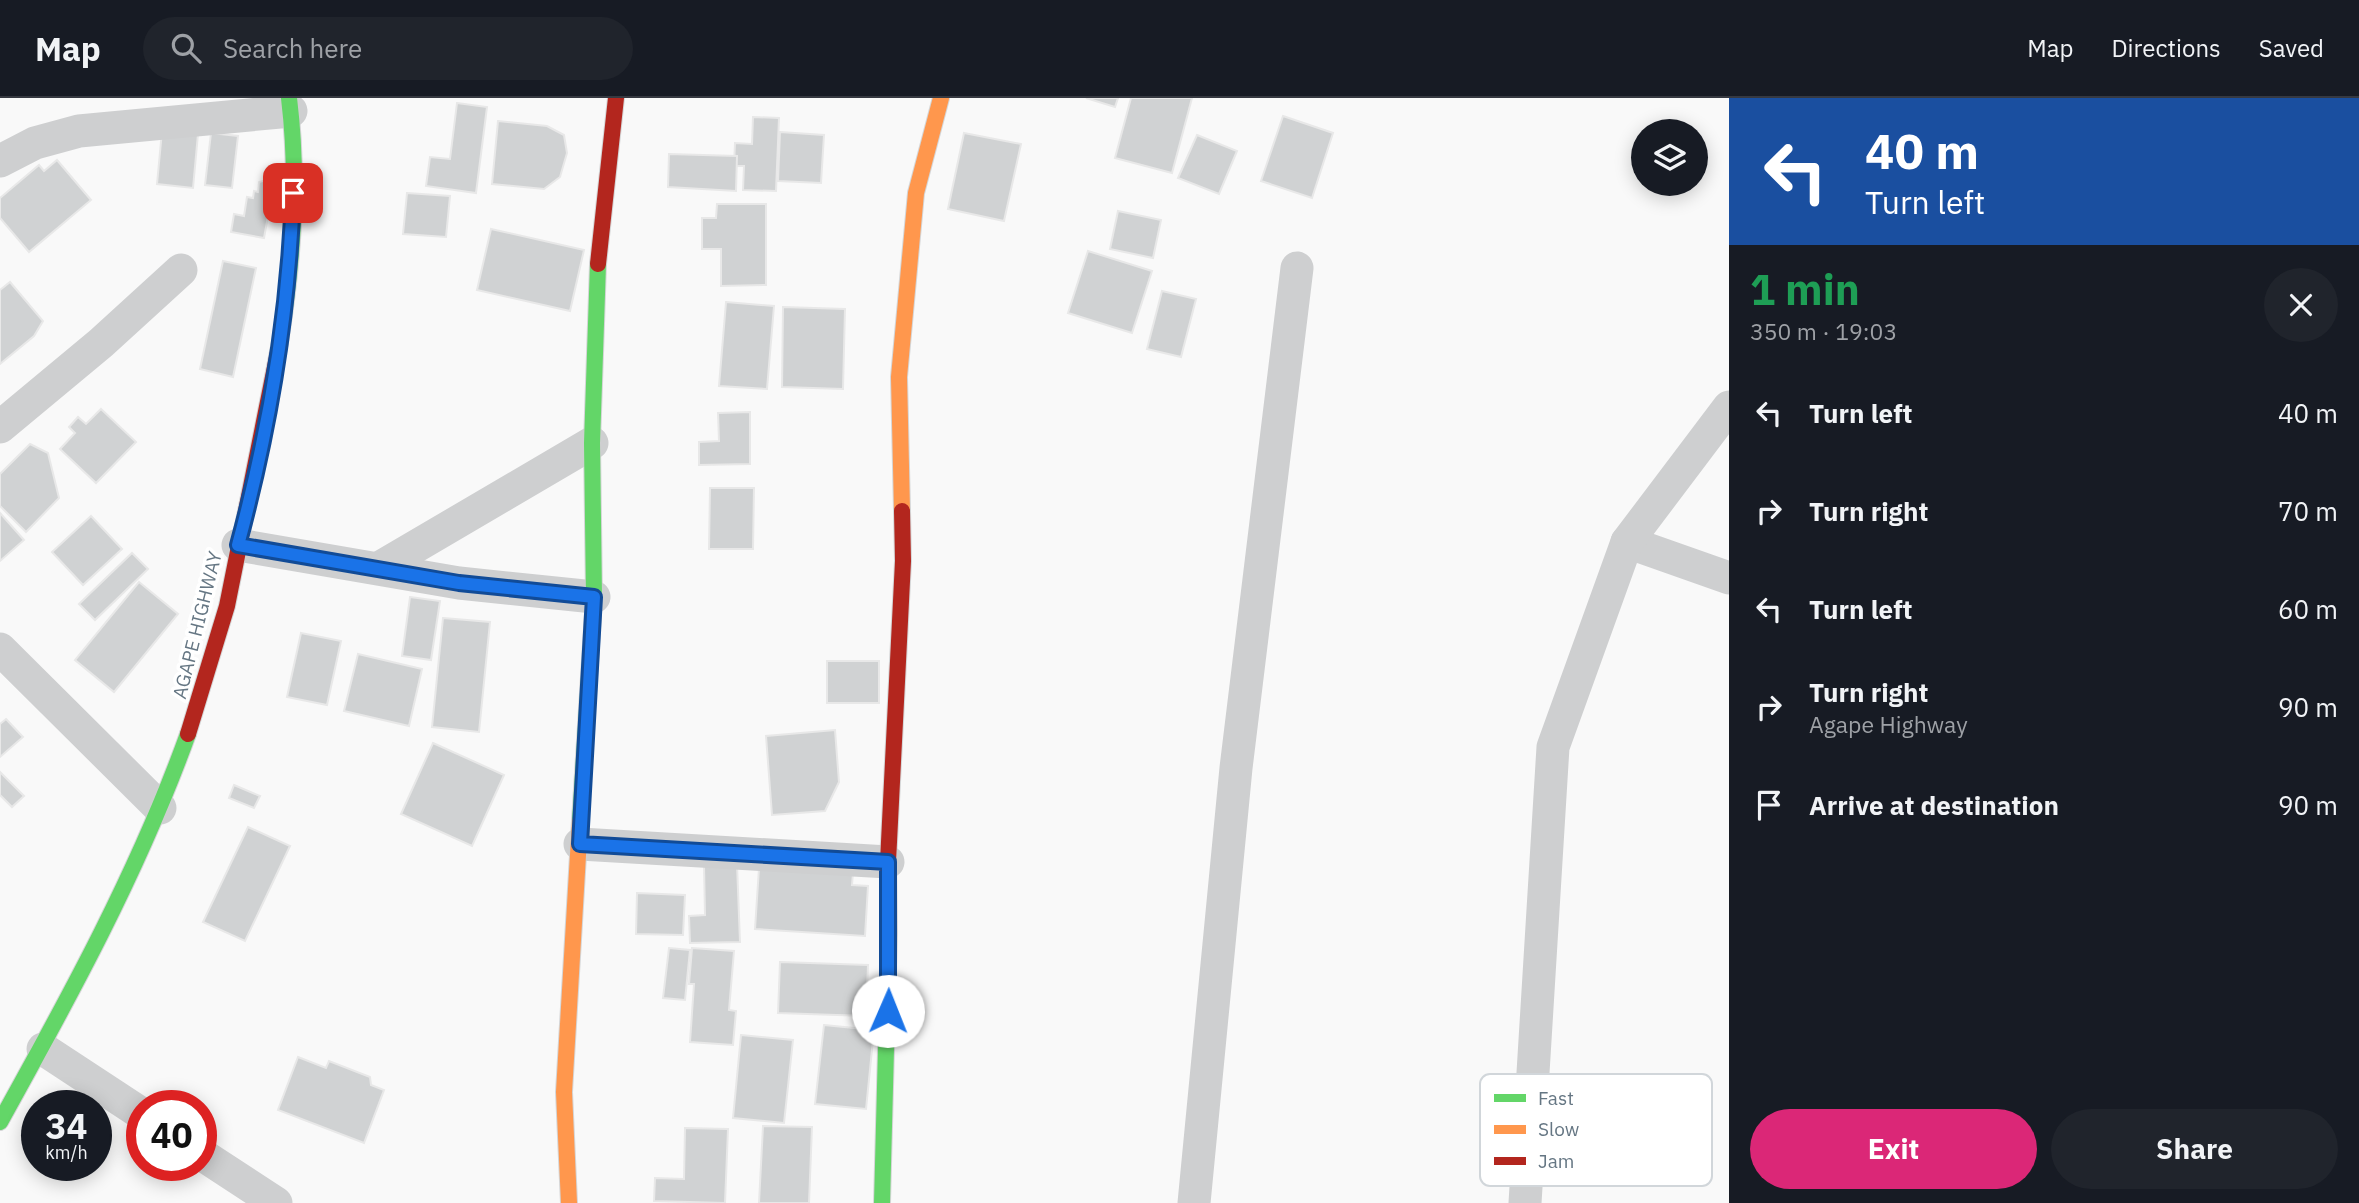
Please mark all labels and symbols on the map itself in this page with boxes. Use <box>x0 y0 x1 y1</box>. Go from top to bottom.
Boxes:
pin <box>263 163 323 223</box>
street label: AGAPE HIGHWAY <box>167 548 227 701</box>
position arrow <box>851 974 925 1048</box>
legend <box>1480 1074 1712 1186</box>
text: Fast <box>1538 1086 1574 1110</box>
speed limit sign: 40 <box>126 1090 217 1181</box>
text: Slow <box>1538 1117 1579 1141</box>
text: Jam <box>1538 1149 1574 1173</box>

